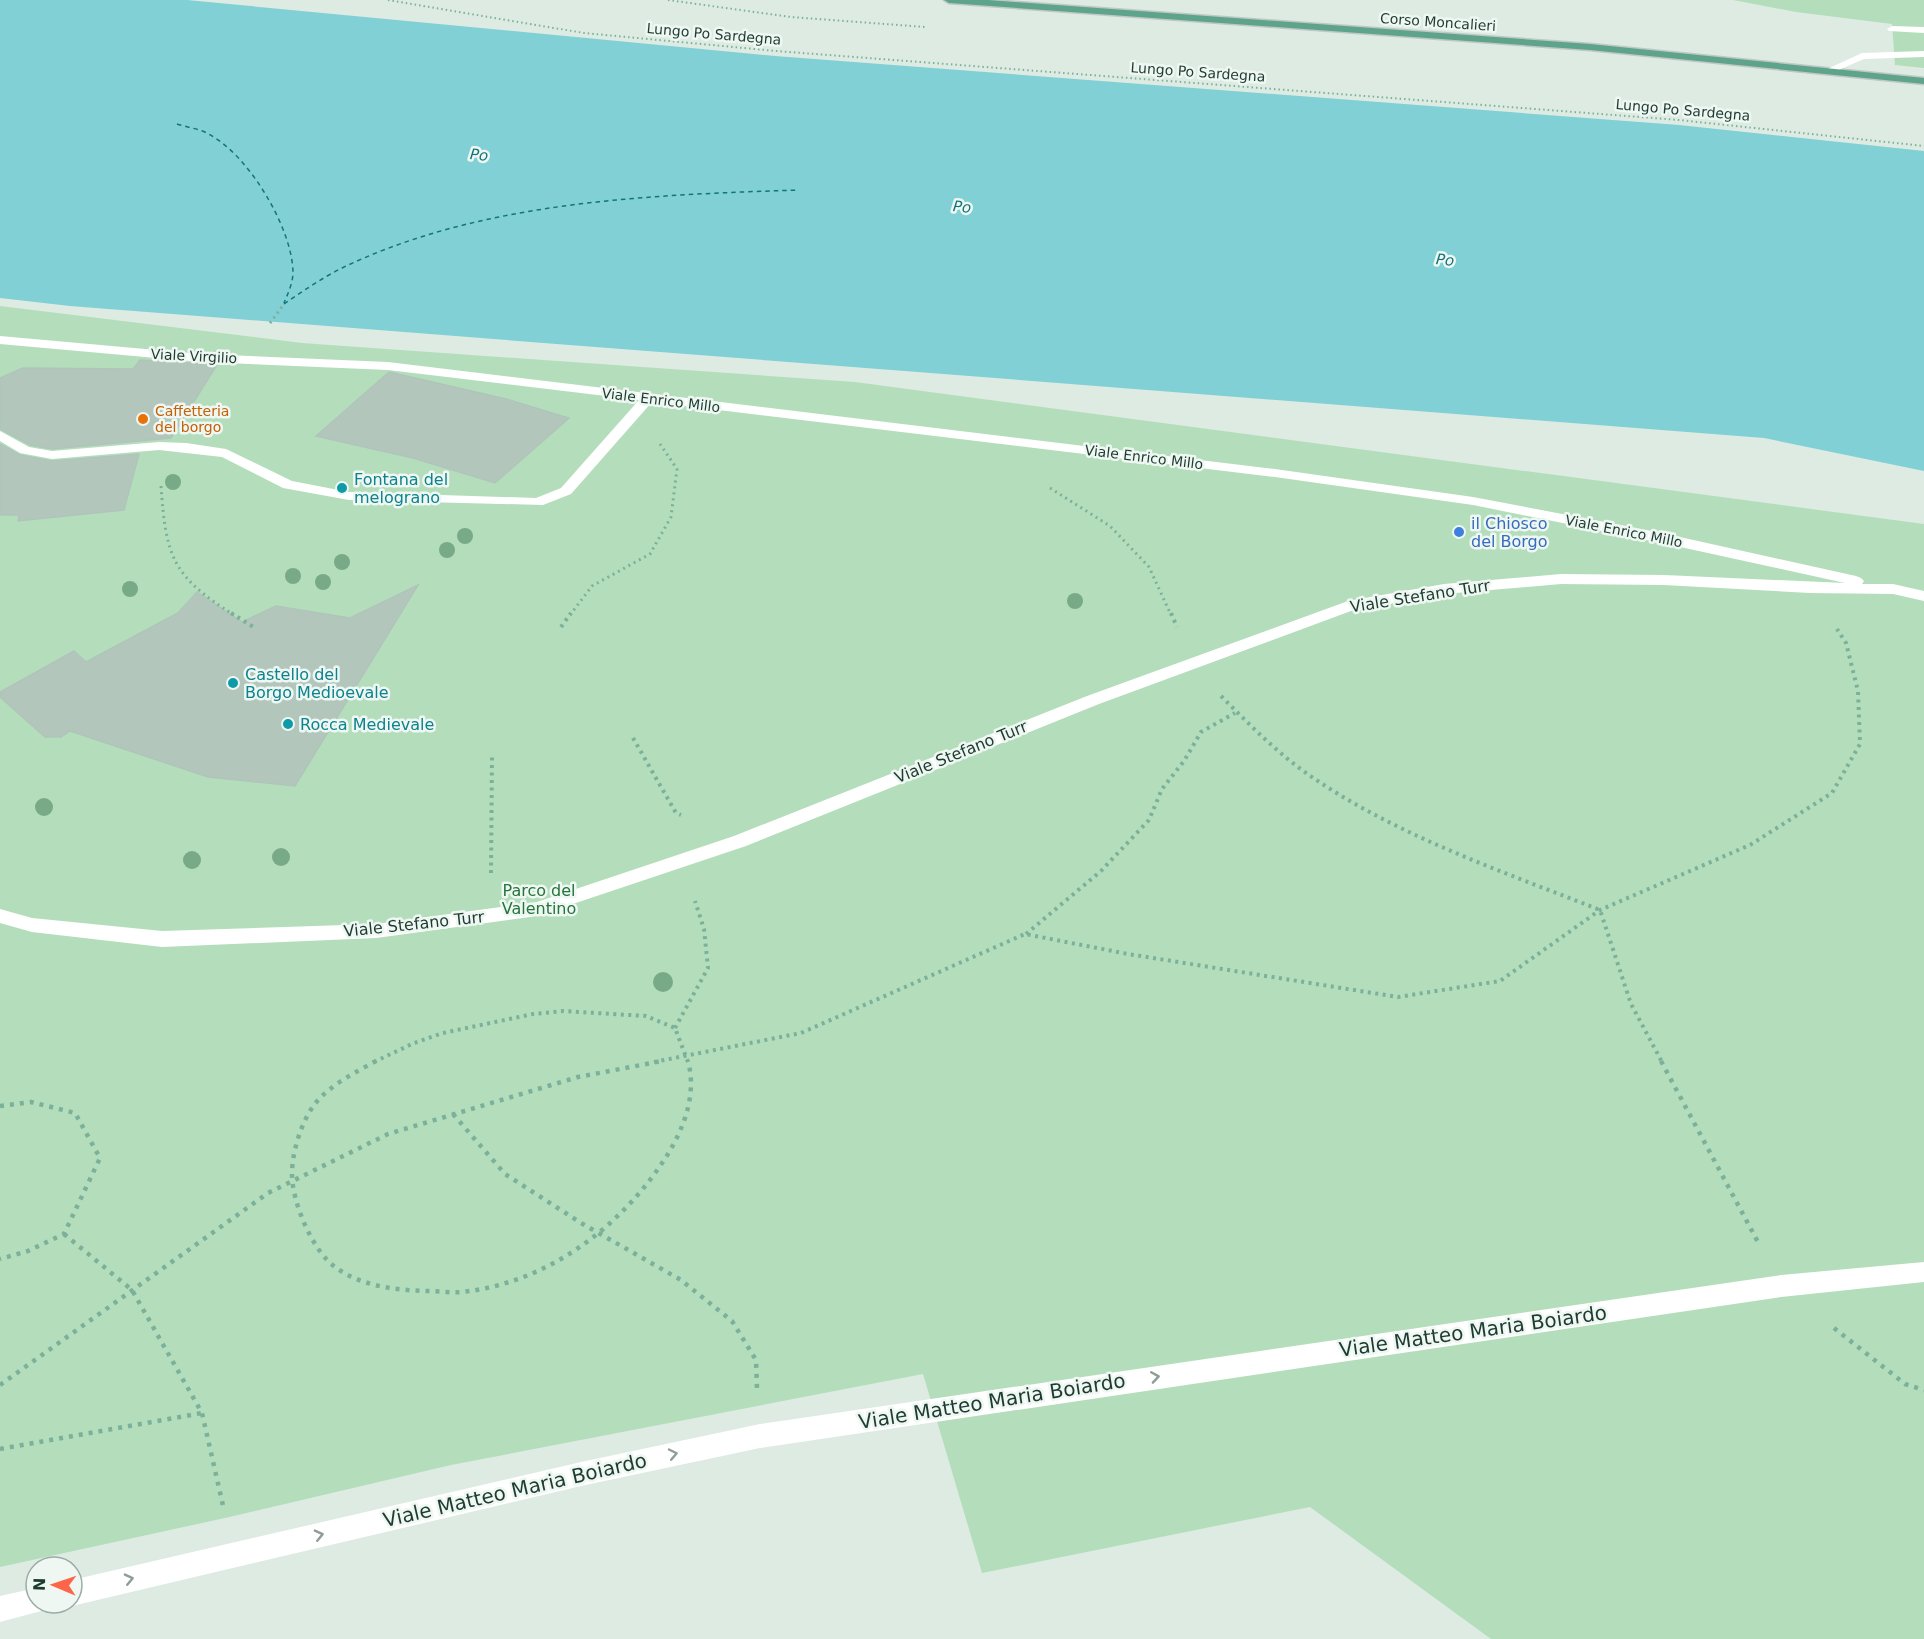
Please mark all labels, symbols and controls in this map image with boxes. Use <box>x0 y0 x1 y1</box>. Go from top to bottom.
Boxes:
street label: Corso Moncalieri <box>1379 10 1497 34</box>
street label: Lungo Po Sardegna <box>646 20 782 48</box>
street label: Lungo Po Sardegna <box>1130 59 1266 85</box>
street label: Lungo Po Sardegna <box>1615 96 1751 124</box>
water label: Po <box>469 145 489 165</box>
water label: Po <box>952 197 972 217</box>
water label: Po <box>1435 250 1455 270</box>
street label: Viale Virgilio <box>150 346 238 366</box>
street label: Viale Enrico Millo <box>601 385 721 415</box>
place label: Caffetteria del borgo <box>155 403 229 435</box>
marker: Caffetteria del borgo <box>136 412 150 426</box>
street label: Viale Enrico Millo <box>1084 442 1204 472</box>
place label: Fontana del melograno <box>354 470 448 507</box>
marker: Fontana del melograno <box>335 481 349 495</box>
street label: Viale Enrico Millo <box>1564 512 1684 550</box>
place label: il Chiosco del Borgo <box>1471 514 1548 551</box>
marker: il Chiosco del Borgo <box>1452 525 1466 539</box>
street label: Viale Stefano Turr <box>1349 575 1492 616</box>
place label: Castello del Borgo Medioevale <box>245 665 389 702</box>
marker: Castello del Borgo Medioevale <box>226 676 240 690</box>
place label: Rocca Medievale <box>300 715 434 734</box>
marker: Rocca Medievale <box>281 717 295 731</box>
street label: Viale Stefano Turr <box>892 717 1030 787</box>
park label: Parco del Valentino <box>502 881 576 918</box>
street label: Viale Stefano Turr <box>343 907 486 941</box>
street label: Viale Matteo Maria Boiardo <box>1338 1300 1608 1362</box>
street label: Viale Matteo Maria Boiardo <box>857 1368 1127 1434</box>
one-way arrow <box>1151 1371 1160 1383</box>
street label: Viale Matteo Maria Boiardo <box>381 1448 649 1532</box>
one-way arrow <box>668 1449 678 1462</box>
one-way arrow <box>314 1529 324 1542</box>
north arrow <box>24 1555 84 1615</box>
one-way arrow <box>124 1574 134 1587</box>
text: N <box>30 1577 49 1592</box>

